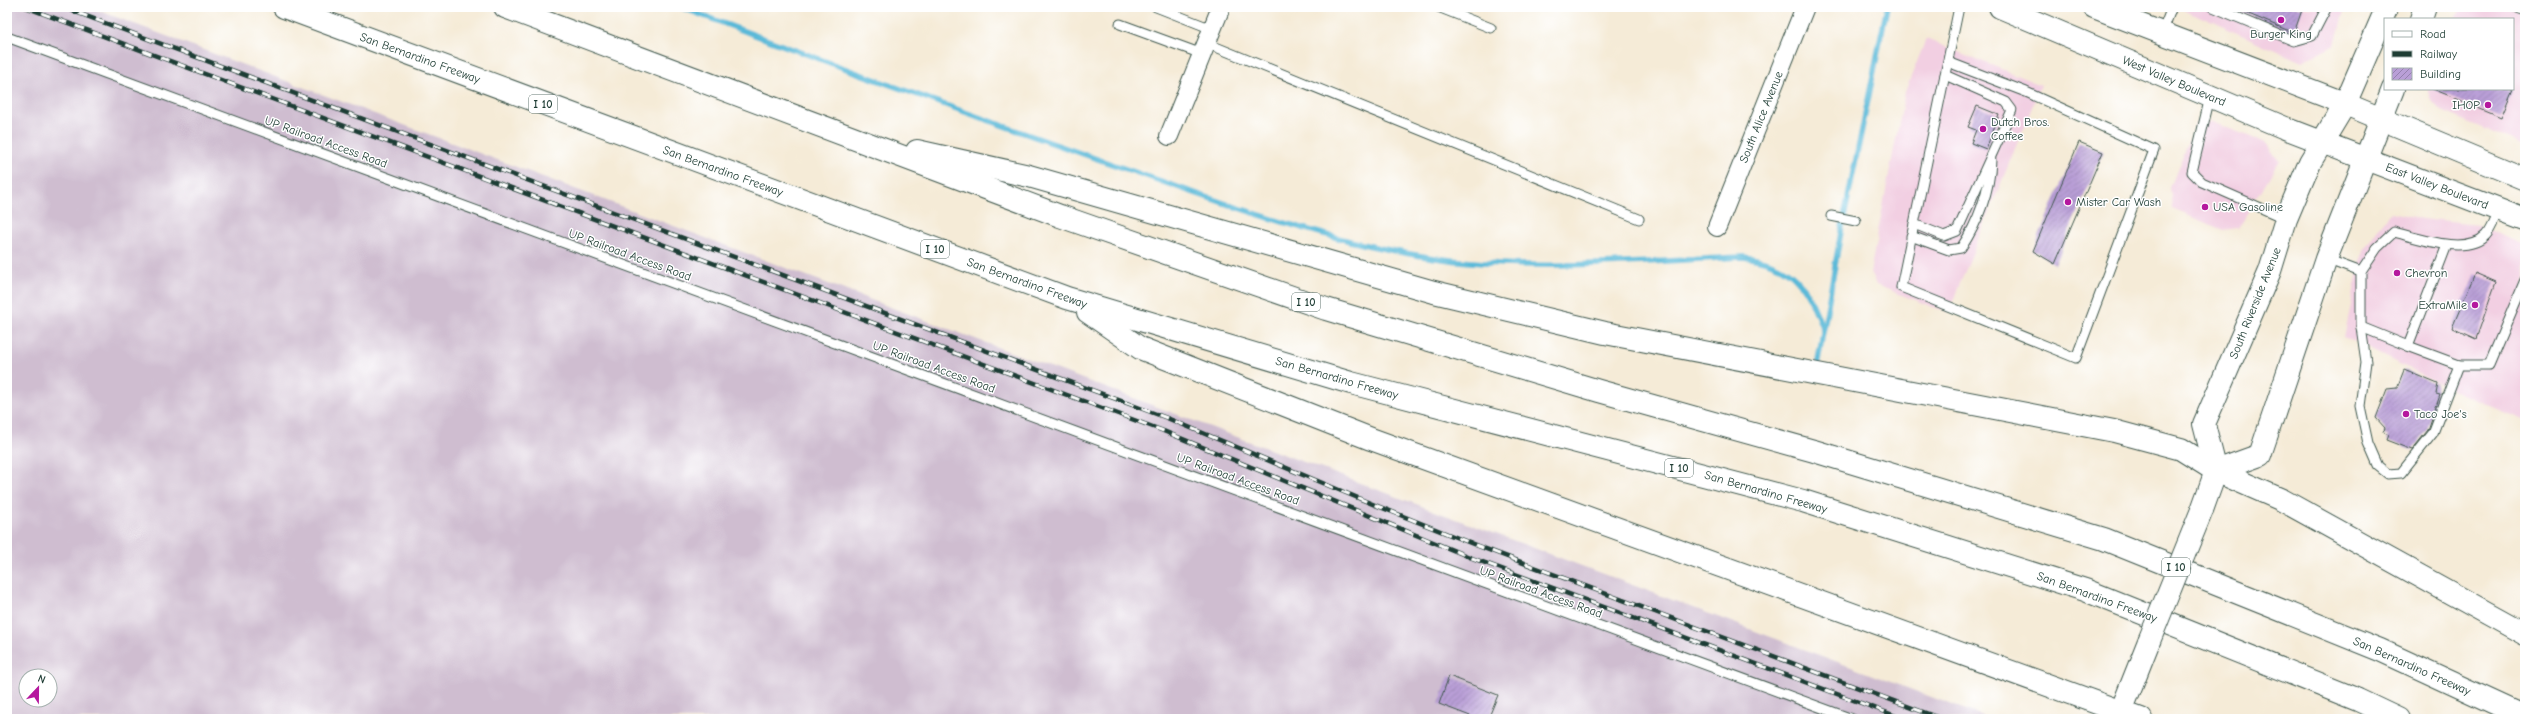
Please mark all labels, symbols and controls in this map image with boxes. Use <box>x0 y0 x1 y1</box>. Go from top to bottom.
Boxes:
marker: Burger King <box>2276 15 2286 25</box>
legend <box>2384 18 2514 90</box>
place label: Burger King <box>2250 27 2312 41</box>
text: Road <box>2420 27 2446 41</box>
street label: San Bernardino Freeway <box>358 30 483 87</box>
text: Railway <box>2420 47 2458 61</box>
street label: West Valley Boulevard <box>2120 53 2228 109</box>
text: Building <box>2420 67 2461 81</box>
street label: South Alice Avenue <box>1736 69 1786 165</box>
road number: I 10 <box>529 95 557 113</box>
place label: IHOP <box>2452 98 2480 112</box>
marker: IHOP <box>2483 100 2493 110</box>
street label: UP Railroad Access Road <box>263 113 389 171</box>
place label: Dutch Bros. Coffee <box>1991 115 2049 143</box>
marker: Dutch Bros. Coffee <box>1978 124 1988 134</box>
street label: San Bernardino Freeway <box>661 143 786 200</box>
street label: East Valley Boulevard <box>2384 160 2490 212</box>
place label: Mister Car Wash <box>2076 195 2161 209</box>
marker: Mister Car Wash <box>2063 197 2073 207</box>
place label: USA Gasoline <box>2213 200 2283 214</box>
marker: USA Gasoline <box>2200 202 2210 212</box>
street label: UP Railroad Access Road <box>567 226 693 284</box>
road number: I 10 <box>921 240 949 258</box>
street label: South Riverside Avenue <box>2226 245 2284 361</box>
street label: San Bernardino Freeway <box>965 255 1090 312</box>
place label: Chevron <box>2405 266 2447 280</box>
marker: Chevron <box>2392 268 2402 278</box>
road number: I 10 <box>1292 293 1320 311</box>
place label: ExtraMile <box>2419 298 2467 312</box>
marker: ExtraMile <box>2470 300 2480 310</box>
street label: UP Railroad Access Road <box>871 338 997 396</box>
street label: San Bernardino Freeway <box>1274 354 1401 402</box>
place label: Taco Joe's <box>2414 407 2467 421</box>
marker: Taco Joe's <box>2401 409 2411 419</box>
street label: UP Railroad Access Road <box>1175 450 1301 508</box>
road number: I 10 <box>1665 459 1693 477</box>
street label: San Bernardino Freeway <box>1703 468 1830 516</box>
road number: I 10 <box>2162 558 2190 576</box>
street label: UP Railroad Access Road <box>1478 563 1604 621</box>
street label: San Bernardino Freeway <box>2035 569 2160 626</box>
street label: San Bernardino Freeway <box>2351 634 2473 698</box>
north arrow <box>18 668 58 708</box>
text: N <box>36 672 47 687</box>

